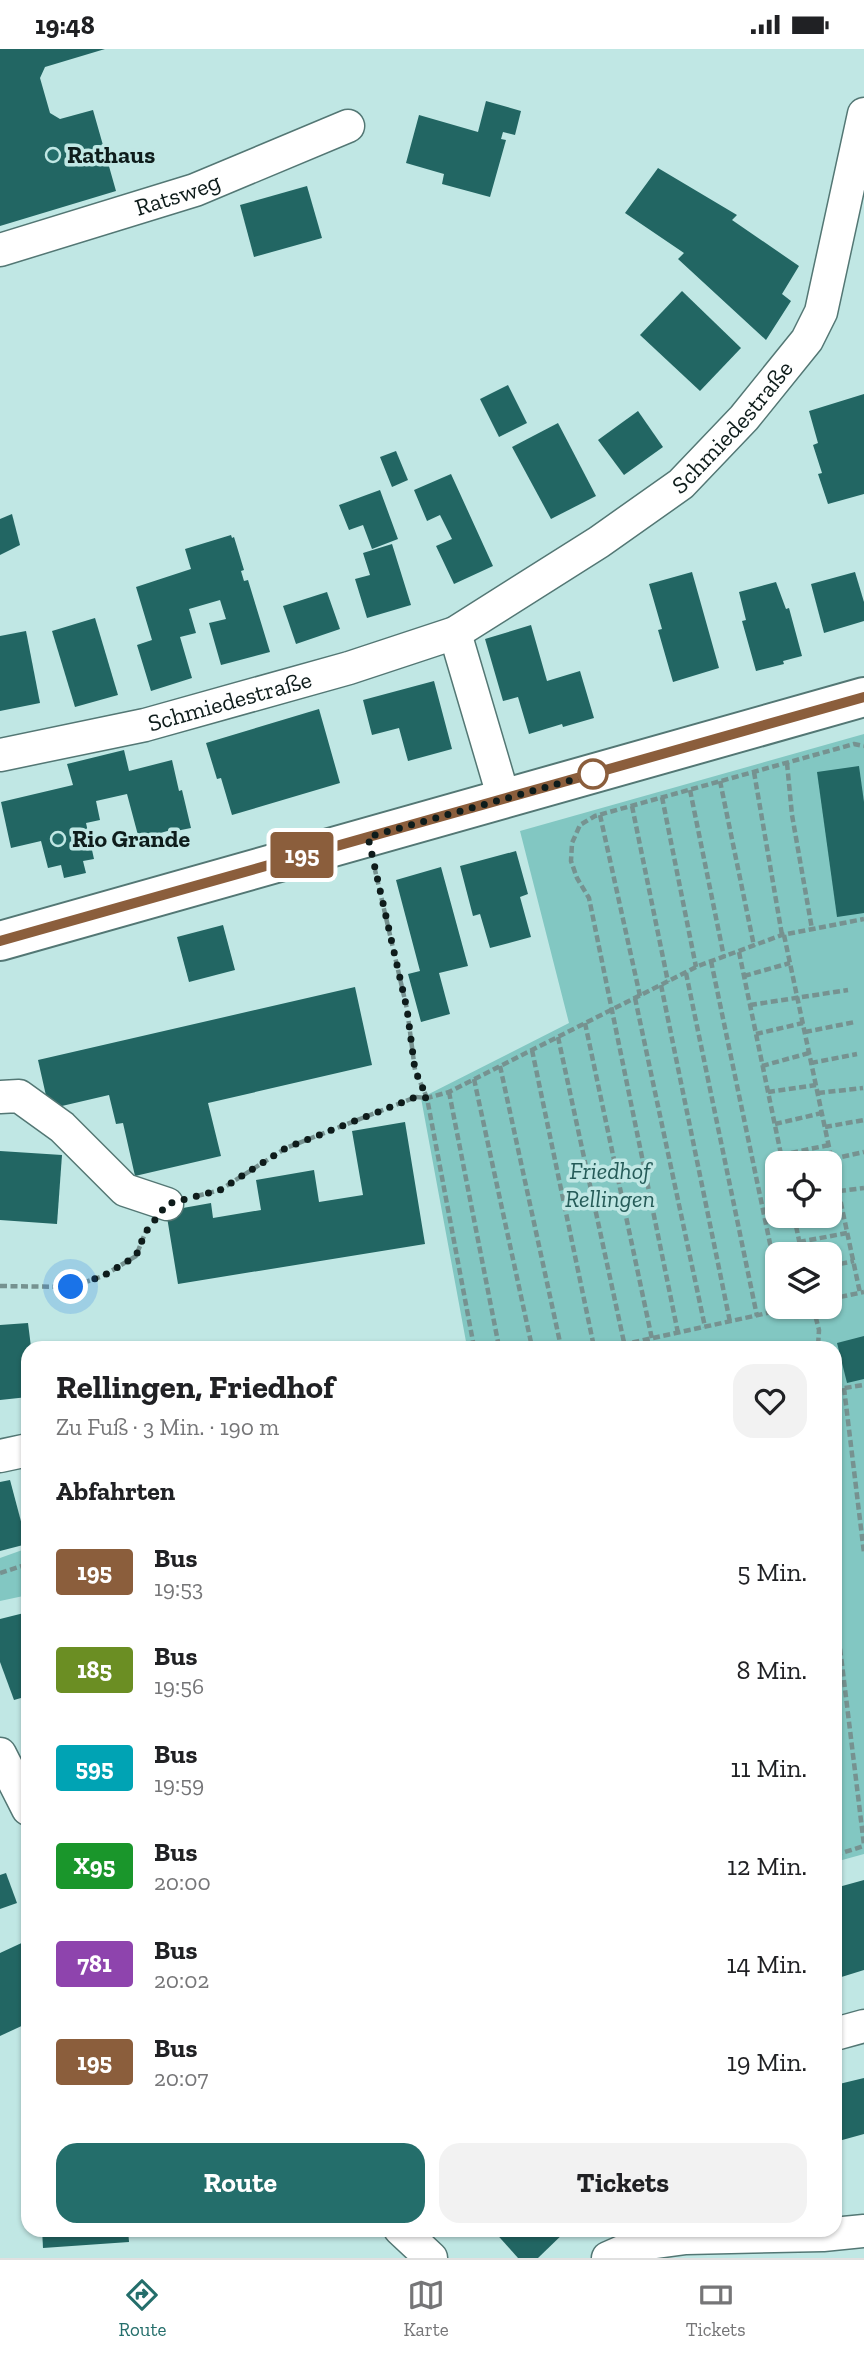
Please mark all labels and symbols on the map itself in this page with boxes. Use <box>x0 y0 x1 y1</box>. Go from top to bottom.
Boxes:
place label: Rathaus <box>67 140 155 169</box>
marker: Rathaus <box>45 147 61 163</box>
street label: Ratsweg <box>131 166 225 222</box>
street label: Schmiedestraße <box>666 354 799 500</box>
street label: Schmiedestraße <box>144 664 315 738</box>
unlabelled marker <box>578 759 608 789</box>
place label: Rio Grande <box>72 824 191 853</box>
marker: Rio Grande <box>50 831 66 847</box>
line badge: 195 <box>262 832 342 878</box>
park label: Friedhof Rellingen <box>565 1156 655 1213</box>
your location <box>53 1269 88 1304</box>

